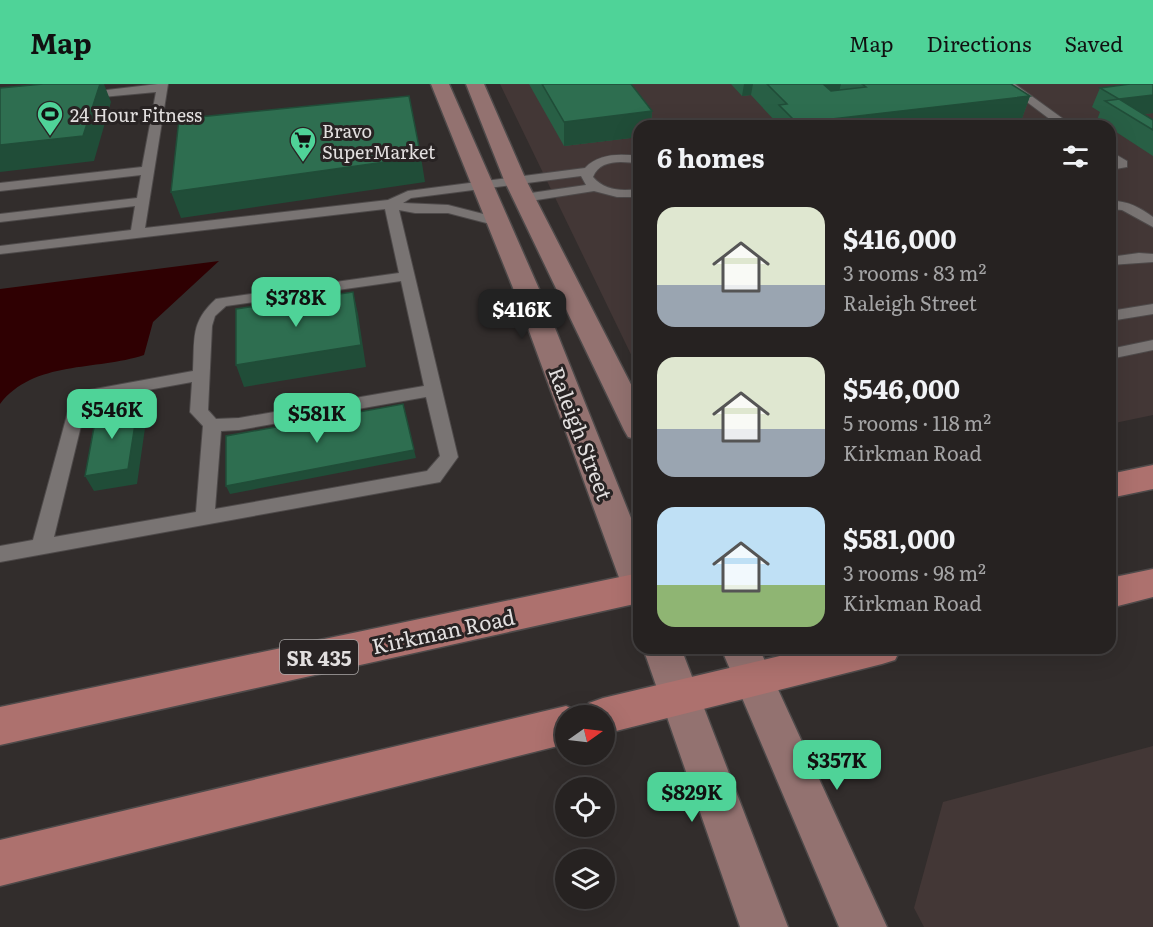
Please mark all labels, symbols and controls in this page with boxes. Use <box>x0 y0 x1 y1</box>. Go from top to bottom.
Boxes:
text: Map <box>30 21 92 63</box>
text: Map <box>849 27 894 58</box>
text: Directions <box>927 27 1032 58</box>
text: Saved <box>1065 27 1123 58</box>
sports icon: 24 Hour Fitness <box>35 99 65 137</box>
place label: 24 Hour Fitness <box>70 101 202 128</box>
place label: Bravo SuperMarket <box>322 117 436 165</box>
supermarket icon: Bravo SuperMarket <box>288 125 318 163</box>
text: 6 homes <box>657 137 764 176</box>
icon: filters <box>1059 140 1092 173</box>
text: $416,000 <box>843 218 957 257</box>
icon: home <box>705 231 777 303</box>
text: 3 rooms · 83 m² <box>843 257 986 287</box>
pin: $378K <box>254 277 338 328</box>
text: $378K <box>266 281 326 311</box>
text: Raleigh Street <box>843 287 977 317</box>
pin: $416K <box>480 289 564 340</box>
text: $416K <box>492 293 552 323</box>
street label: Raleigh Street <box>542 362 622 505</box>
text: $546,000 <box>843 368 960 407</box>
icon: home <box>705 381 777 453</box>
pin: $546K <box>70 389 154 440</box>
text: $546K <box>81 393 143 423</box>
pin: $581K <box>275 393 359 444</box>
text: $581K <box>288 397 346 427</box>
text: 5 rooms · 118 m² <box>843 407 991 437</box>
text: Kirkman Road <box>843 437 982 467</box>
text: $581,000 <box>843 518 955 557</box>
icon: home <box>705 531 777 603</box>
text: 3 rooms · 98 m² <box>843 557 986 587</box>
text: Kirkman Road <box>843 587 982 617</box>
street label: Kirkman Road <box>369 600 518 660</box>
road number: SR 435 <box>280 640 358 674</box>
north arrow <box>555 705 615 765</box>
map controls <box>555 705 615 909</box>
pin: $357K <box>795 740 879 791</box>
text: $357K <box>807 744 867 774</box>
pin: $829K <box>650 772 734 823</box>
text: $829K <box>661 776 723 806</box>
button: locate <box>555 777 615 837</box>
button: layers <box>555 849 615 909</box>

